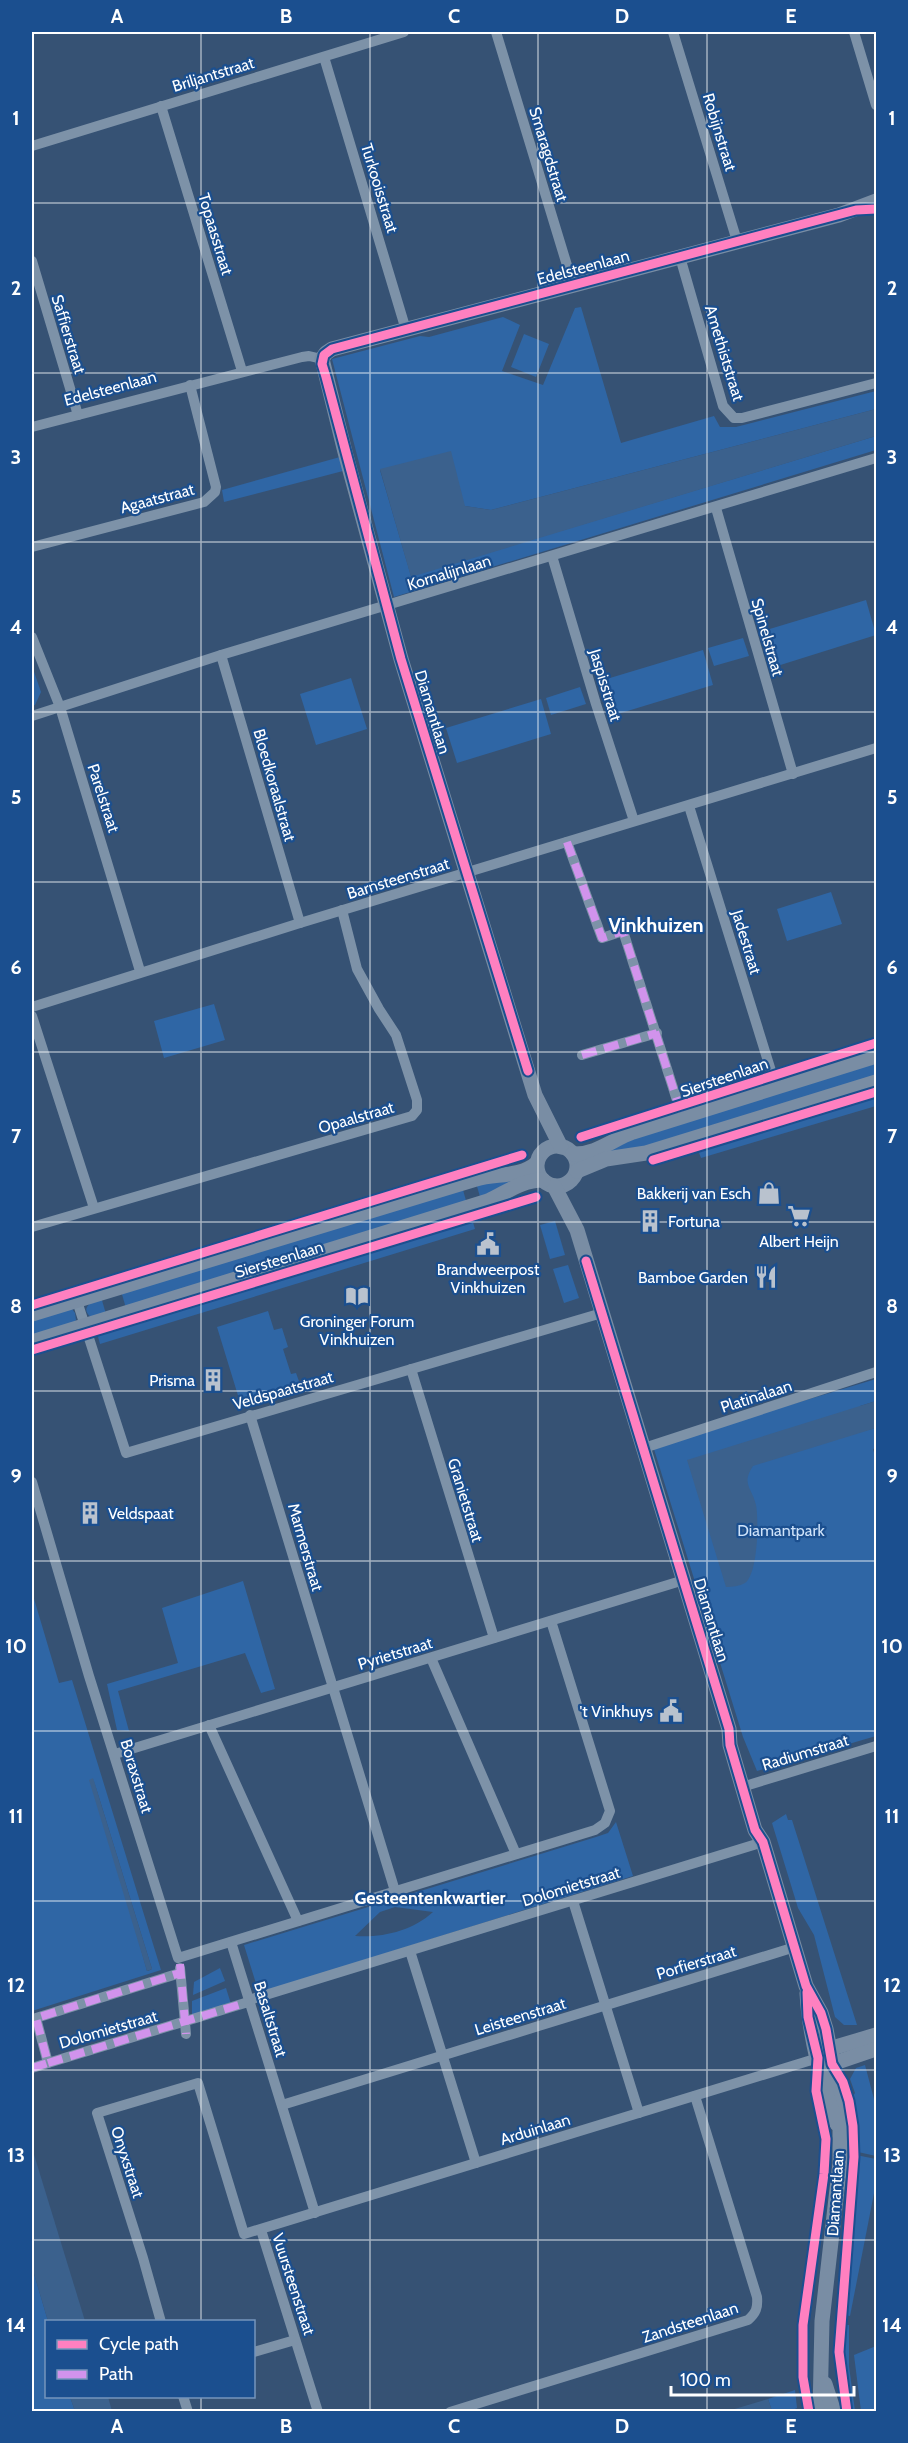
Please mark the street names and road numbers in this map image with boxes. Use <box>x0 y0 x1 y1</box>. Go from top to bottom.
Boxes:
street label: Briljantstraat <box>170 53 257 96</box>
street label: Robijnstraat <box>699 91 741 174</box>
street label: Smaragdstraat <box>525 105 572 204</box>
street label: Turkooisstraat <box>357 141 402 236</box>
street label: Topaasstraat <box>194 191 237 278</box>
street label: Edelsteenlaan <box>535 246 631 289</box>
street label: Saffierstraat <box>47 292 90 377</box>
street label: Amethiststraat <box>701 303 748 404</box>
street label: Edelsteenlaan <box>62 367 158 410</box>
street label: Agaatstraat <box>118 479 197 517</box>
street label: Kornalijnlaan <box>405 551 493 594</box>
street label: Spinelstraat <box>747 596 788 679</box>
street label: Jaspisstraat <box>585 646 626 724</box>
street label: Diamantlaan <box>411 668 454 756</box>
street label: Bloedkoraalstraat <box>249 727 300 844</box>
street label: Parelstraat <box>84 761 124 835</box>
street label: Barnsteenstraat <box>345 854 452 903</box>
street label: Jadestraat <box>727 907 765 977</box>
street label: Siersteenlaan <box>678 1054 770 1101</box>
street label: Opaalstraat <box>316 1097 397 1137</box>
street label: Siersteenlaan <box>233 1237 326 1282</box>
street label: Veldspaatstraat <box>231 1367 336 1414</box>
street label: Platinalaan <box>718 1376 794 1417</box>
street label: Granietstraat <box>444 1456 487 1545</box>
street label: Marmerstraat <box>284 1501 327 1594</box>
street label: Diamantlaan <box>690 1576 733 1664</box>
street label: Pyrietstraat <box>356 1633 435 1674</box>
street label: Radiumstraat <box>760 1730 851 1775</box>
street label: Boraxstraat <box>116 1737 157 1816</box>
street label: Dolomietstraat <box>520 1862 623 1910</box>
street label: Porfierstraat <box>654 1941 739 1984</box>
street label: Basaltstraat <box>250 1979 291 2060</box>
street label: Leisteenstraat <box>472 1993 569 2039</box>
street label: Dolomietstraat <box>57 2006 160 2053</box>
street label: Arduinlaan <box>498 2110 573 2149</box>
street label: Onyxstraat <box>107 2124 148 2201</box>
street label: Diamantlaan <box>823 2149 848 2237</box>
street label: Vuursteenstraat <box>268 2231 319 2338</box>
street label: Zandsteenlaan <box>640 2298 740 2347</box>

